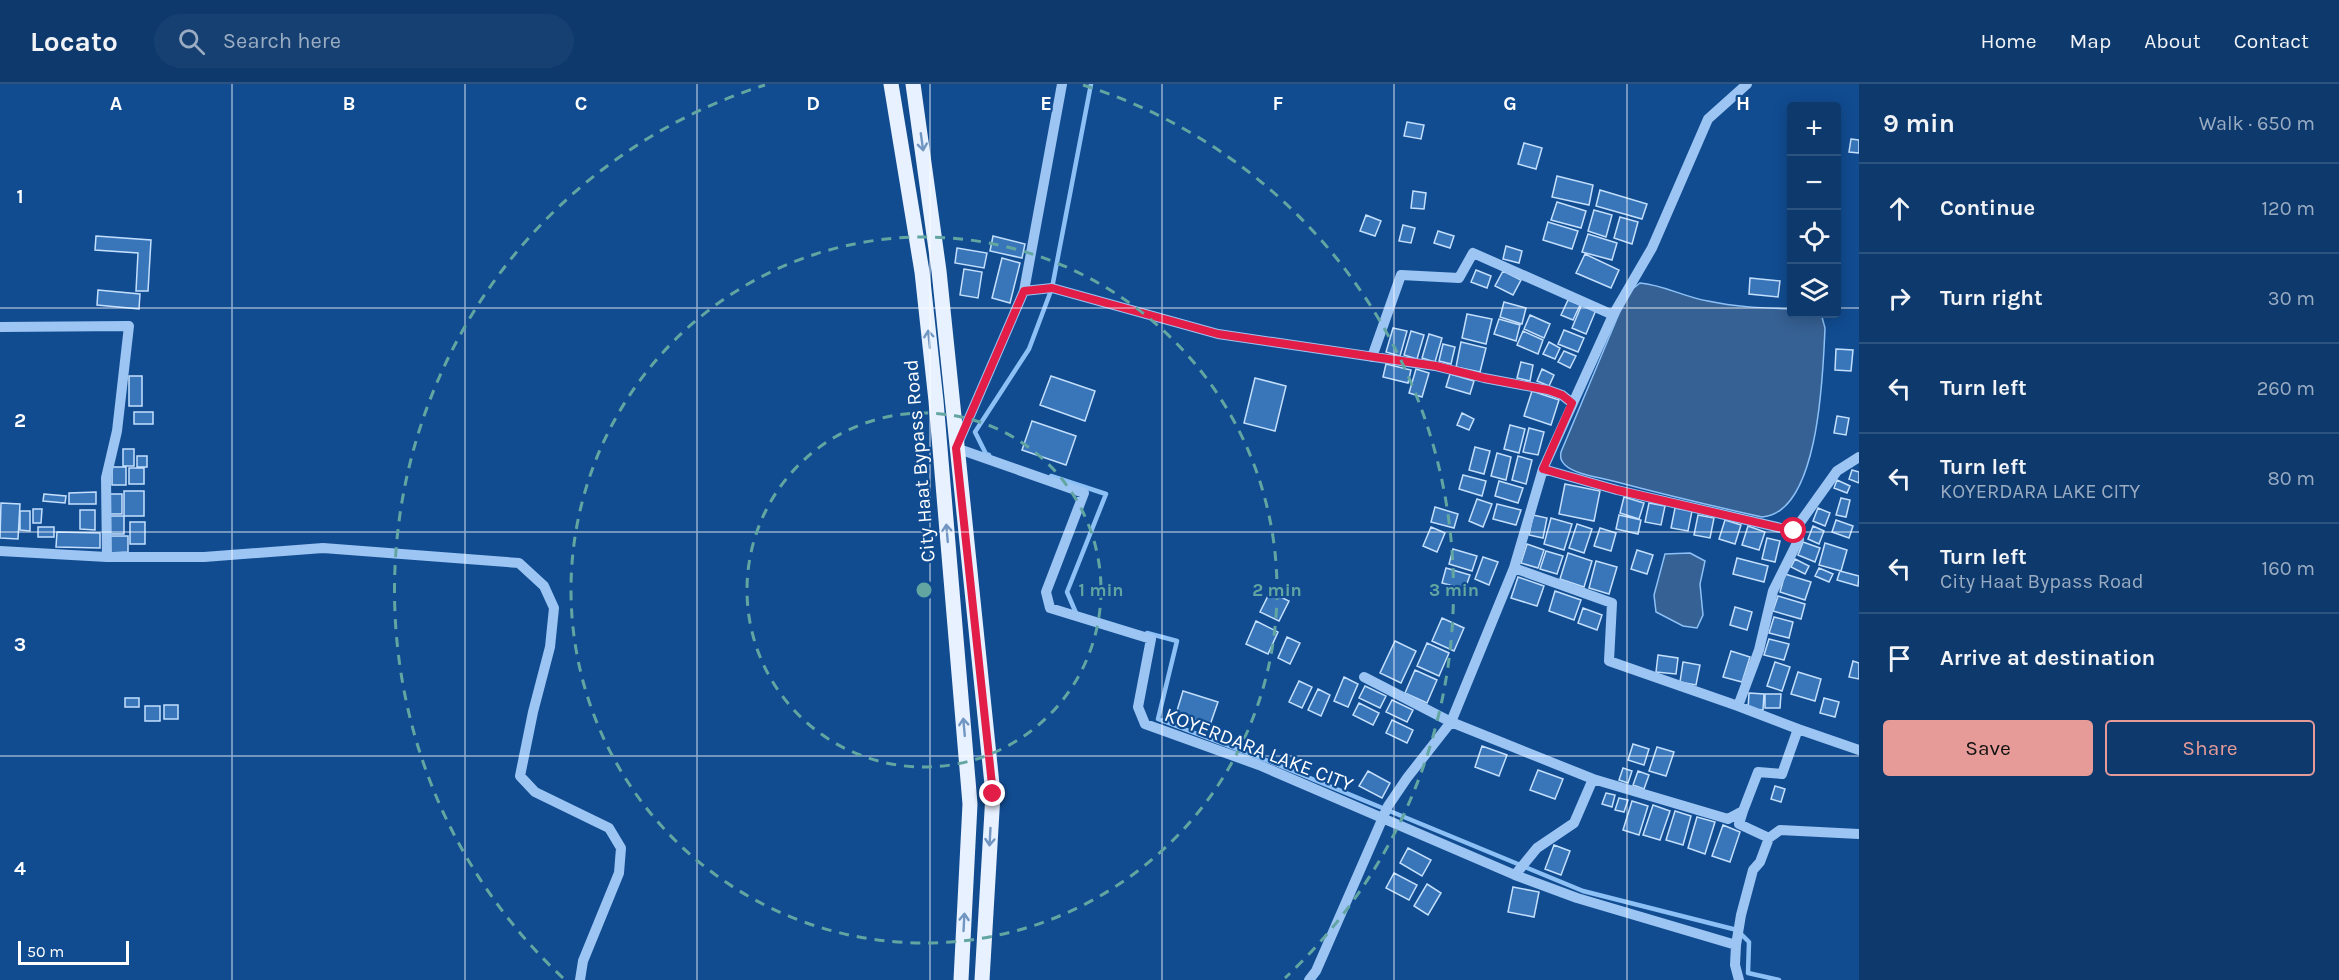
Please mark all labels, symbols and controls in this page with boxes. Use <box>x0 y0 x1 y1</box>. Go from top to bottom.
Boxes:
search box <box>154 14 574 68</box>
text: Locato <box>30 25 118 58</box>
icon: search <box>175 25 208 58</box>
text: Search here <box>223 28 341 54</box>
text: Home <box>1981 29 2037 53</box>
text: Map <box>2070 29 2111 53</box>
text: About <box>2144 29 2201 53</box>
text: Contact <box>2234 29 2309 53</box>
text: A <box>110 92 123 115</box>
text: B <box>343 92 355 115</box>
text: C <box>575 92 587 115</box>
text: D <box>806 92 820 115</box>
text: E <box>1040 92 1052 115</box>
text: F <box>1273 92 1284 115</box>
text: G <box>1503 92 1517 115</box>
text: H <box>1736 92 1750 115</box>
map controls <box>1787 102 1841 318</box>
button: + <box>1787 102 1841 156</box>
text: 9 min <box>1883 108 1955 139</box>
text: Walk · 650 m <box>2199 112 2315 135</box>
one-way arrow <box>917 131 928 151</box>
button: − <box>1787 156 1841 210</box>
text: 1 <box>16 185 24 208</box>
icon: ahead <box>1883 192 1916 225</box>
text: Continue <box>1940 195 2035 221</box>
text: 120 m <box>2261 197 2315 220</box>
button: locate <box>1787 210 1841 264</box>
button: layers <box>1787 264 1841 318</box>
icon: right <box>1883 282 1916 315</box>
text: Turn right <box>1940 285 2043 311</box>
text: 30 m <box>2268 287 2315 310</box>
one-way arrow <box>923 329 934 349</box>
street label: City Haat Bypass Road <box>899 358 940 563</box>
icon: left <box>1883 372 1916 405</box>
text: Turn left <box>1940 375 2027 401</box>
text: 260 m <box>2257 377 2315 400</box>
text: 2 <box>14 409 26 432</box>
text: Turn left <box>1940 454 2027 480</box>
icon: left <box>1883 462 1916 495</box>
text: 80 m <box>2267 467 2315 490</box>
text: KOYERDARA LAKE CITY <box>1940 480 2140 503</box>
route start <box>1780 517 1806 543</box>
one-way arrow <box>941 523 952 543</box>
text: Turn left <box>1940 544 2027 570</box>
icon: left <box>1883 552 1916 585</box>
text: 160 m <box>2262 557 2315 580</box>
text: City Haat Bypass Road <box>1940 570 2144 593</box>
text: 1 min <box>1078 579 1124 601</box>
text: 2 min <box>1252 579 1302 601</box>
text: 3 min <box>1429 579 1479 601</box>
centre of rings <box>914 580 934 600</box>
text: 3 <box>14 633 26 656</box>
icon: arrive <box>1883 642 1916 675</box>
text: Arrive at destination <box>1940 645 2155 671</box>
street label: KOYERDARA LAKE CITY <box>1161 703 1356 796</box>
one-way arrow <box>958 718 969 737</box>
button: Save <box>1883 720 2093 776</box>
button: Share <box>2105 720 2315 776</box>
route end <box>979 780 1005 806</box>
one-way arrow <box>985 826 996 846</box>
text: 4 <box>14 857 26 880</box>
one-way arrow <box>958 912 969 932</box>
scale bar <box>18 938 129 966</box>
text: 50 m <box>27 942 64 961</box>

